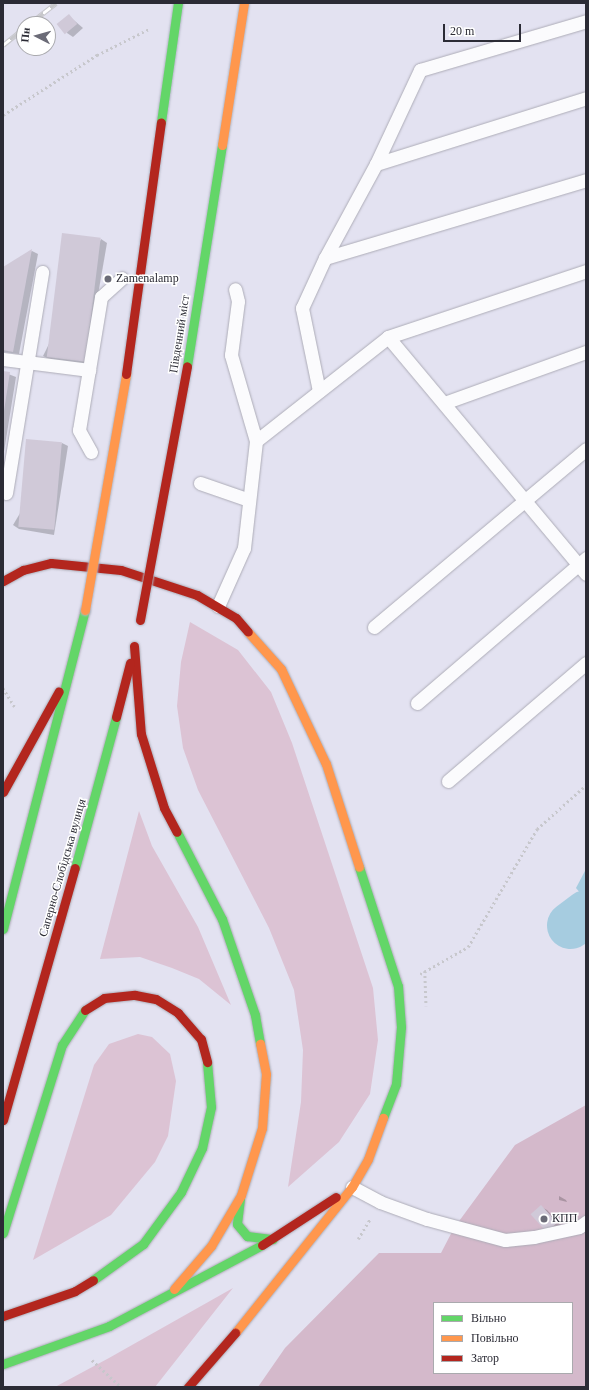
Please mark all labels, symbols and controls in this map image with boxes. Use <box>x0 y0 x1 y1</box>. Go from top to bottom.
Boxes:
north arrow <box>16 16 56 56</box>
scale bar <box>445 16 523 42</box>
text: 20 m <box>450 24 474 38</box>
text: Пн <box>18 27 32 43</box>
place label: Zamenalamp <box>116 272 179 286</box>
marker: Zamenalamp <box>103 274 113 284</box>
street label: Південний міст <box>167 294 193 374</box>
street label: Саперно-Слобідська вулиця <box>36 797 90 939</box>
place label: КПП <box>552 1212 577 1226</box>
marker: КПП <box>539 1214 549 1224</box>
legend <box>433 1302 573 1374</box>
text: Вільно <box>471 1311 506 1325</box>
text: Повільно <box>471 1331 519 1345</box>
text: Затор <box>471 1351 499 1365</box>

